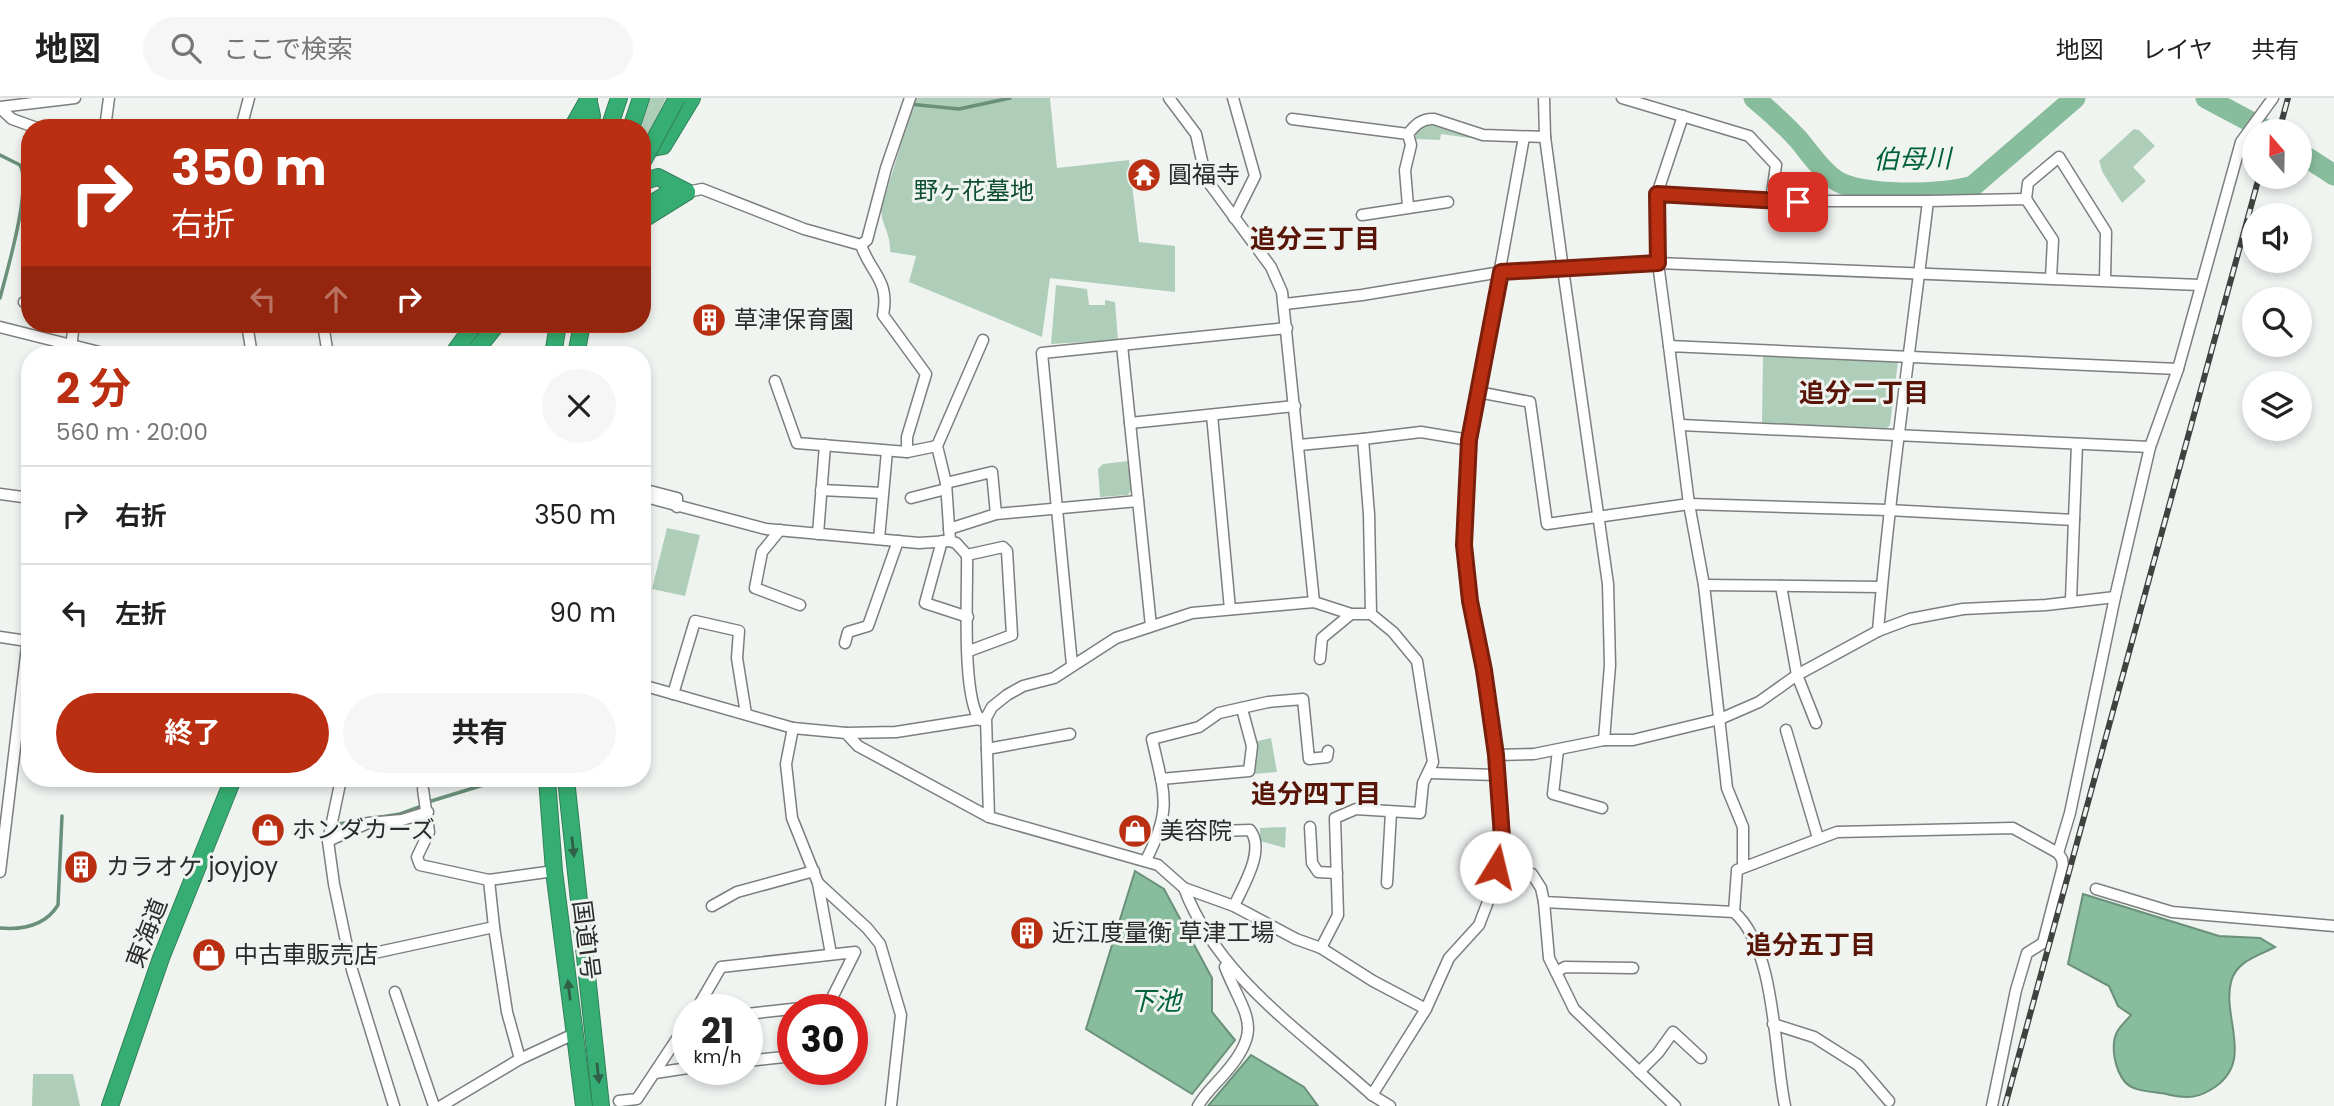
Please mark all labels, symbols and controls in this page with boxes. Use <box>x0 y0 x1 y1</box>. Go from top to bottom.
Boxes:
search box <box>143 17 633 80</box>
text: 地図 <box>35 25 101 72</box>
icon: search <box>167 29 205 67</box>
text: ここで検索 <box>223 31 353 67</box>
text: 地図 <box>2056 33 2104 66</box>
text: レイヤ <box>2142 33 2213 66</box>
text: 共有 <box>2251 33 2299 66</box>
north arrow <box>2242 119 2312 189</box>
map controls <box>2242 119 2312 441</box>
text: 350 m <box>171 134 327 202</box>
water label: 伯母川 <box>1873 140 1954 178</box>
icon: right <box>56 147 147 238</box>
temple icon: 圓福寺 <box>1125 156 1163 194</box>
place label: 圓福寺 <box>1168 158 1240 191</box>
pin <box>1768 172 1828 232</box>
park label: 野ヶ花墓地 <box>914 174 1034 207</box>
icon: arrive <box>1779 183 1817 221</box>
text: 右折 <box>171 201 235 246</box>
button: sound <box>2242 203 2312 273</box>
district label: 追分三丁目 <box>1250 221 1380 257</box>
icon: left <box>244 280 282 318</box>
icon: ahead <box>317 280 355 318</box>
icon: right <box>390 280 428 318</box>
button: search <box>2242 287 2312 357</box>
building icon: 草津保育園 <box>690 301 728 339</box>
place label: 草津保育園 <box>734 303 854 336</box>
text: 2 分 <box>56 359 131 418</box>
button: close <box>542 369 616 443</box>
button: layers <box>2242 371 2312 441</box>
district label: 追分二丁目 <box>1799 375 1929 411</box>
text: 560 m · 20:00 <box>56 416 208 448</box>
icon: right <box>56 496 94 534</box>
text: 350 m <box>534 497 616 533</box>
text: 右折 <box>115 498 167 534</box>
icon: left <box>56 594 94 632</box>
text: 90 m <box>550 595 616 631</box>
text: 左折 <box>115 596 167 632</box>
button: 終了 <box>56 693 329 773</box>
button: 共有 <box>343 693 616 773</box>
district label: 追分四丁目 <box>1251 776 1381 812</box>
shop icon: ホンダカーズ <box>249 811 287 849</box>
shop icon: 美容院 <box>1116 812 1154 850</box>
place label: ホンダカーズ <box>292 813 435 846</box>
place label: 美容院 <box>1160 814 1232 847</box>
position arrow <box>1459 830 1533 904</box>
one-way arrow <box>568 836 579 858</box>
building icon: カラオケ joyjoy <box>62 848 100 886</box>
place label: カラオケ joyjoy <box>106 850 279 883</box>
street label: 東海道 <box>118 893 175 972</box>
street label: 国道1号 <box>565 898 608 981</box>
building icon: 近江度量衡 草津工場 <box>1008 914 1046 952</box>
place label: 近江度量衡 草津工場 <box>1052 916 1274 949</box>
district label: 追分五丁目 <box>1746 927 1876 963</box>
shop icon: 中古車販売店 <box>190 936 228 974</box>
place label: 中古車販売店 <box>234 938 378 971</box>
one-way arrow <box>563 979 574 1001</box>
water label: 下池 <box>1129 983 1184 1019</box>
speed limit sign: 30 <box>777 994 868 1085</box>
text: 21 <box>701 1006 734 1055</box>
text: km/h <box>694 1044 741 1069</box>
one-way arrow <box>592 1062 603 1084</box>

